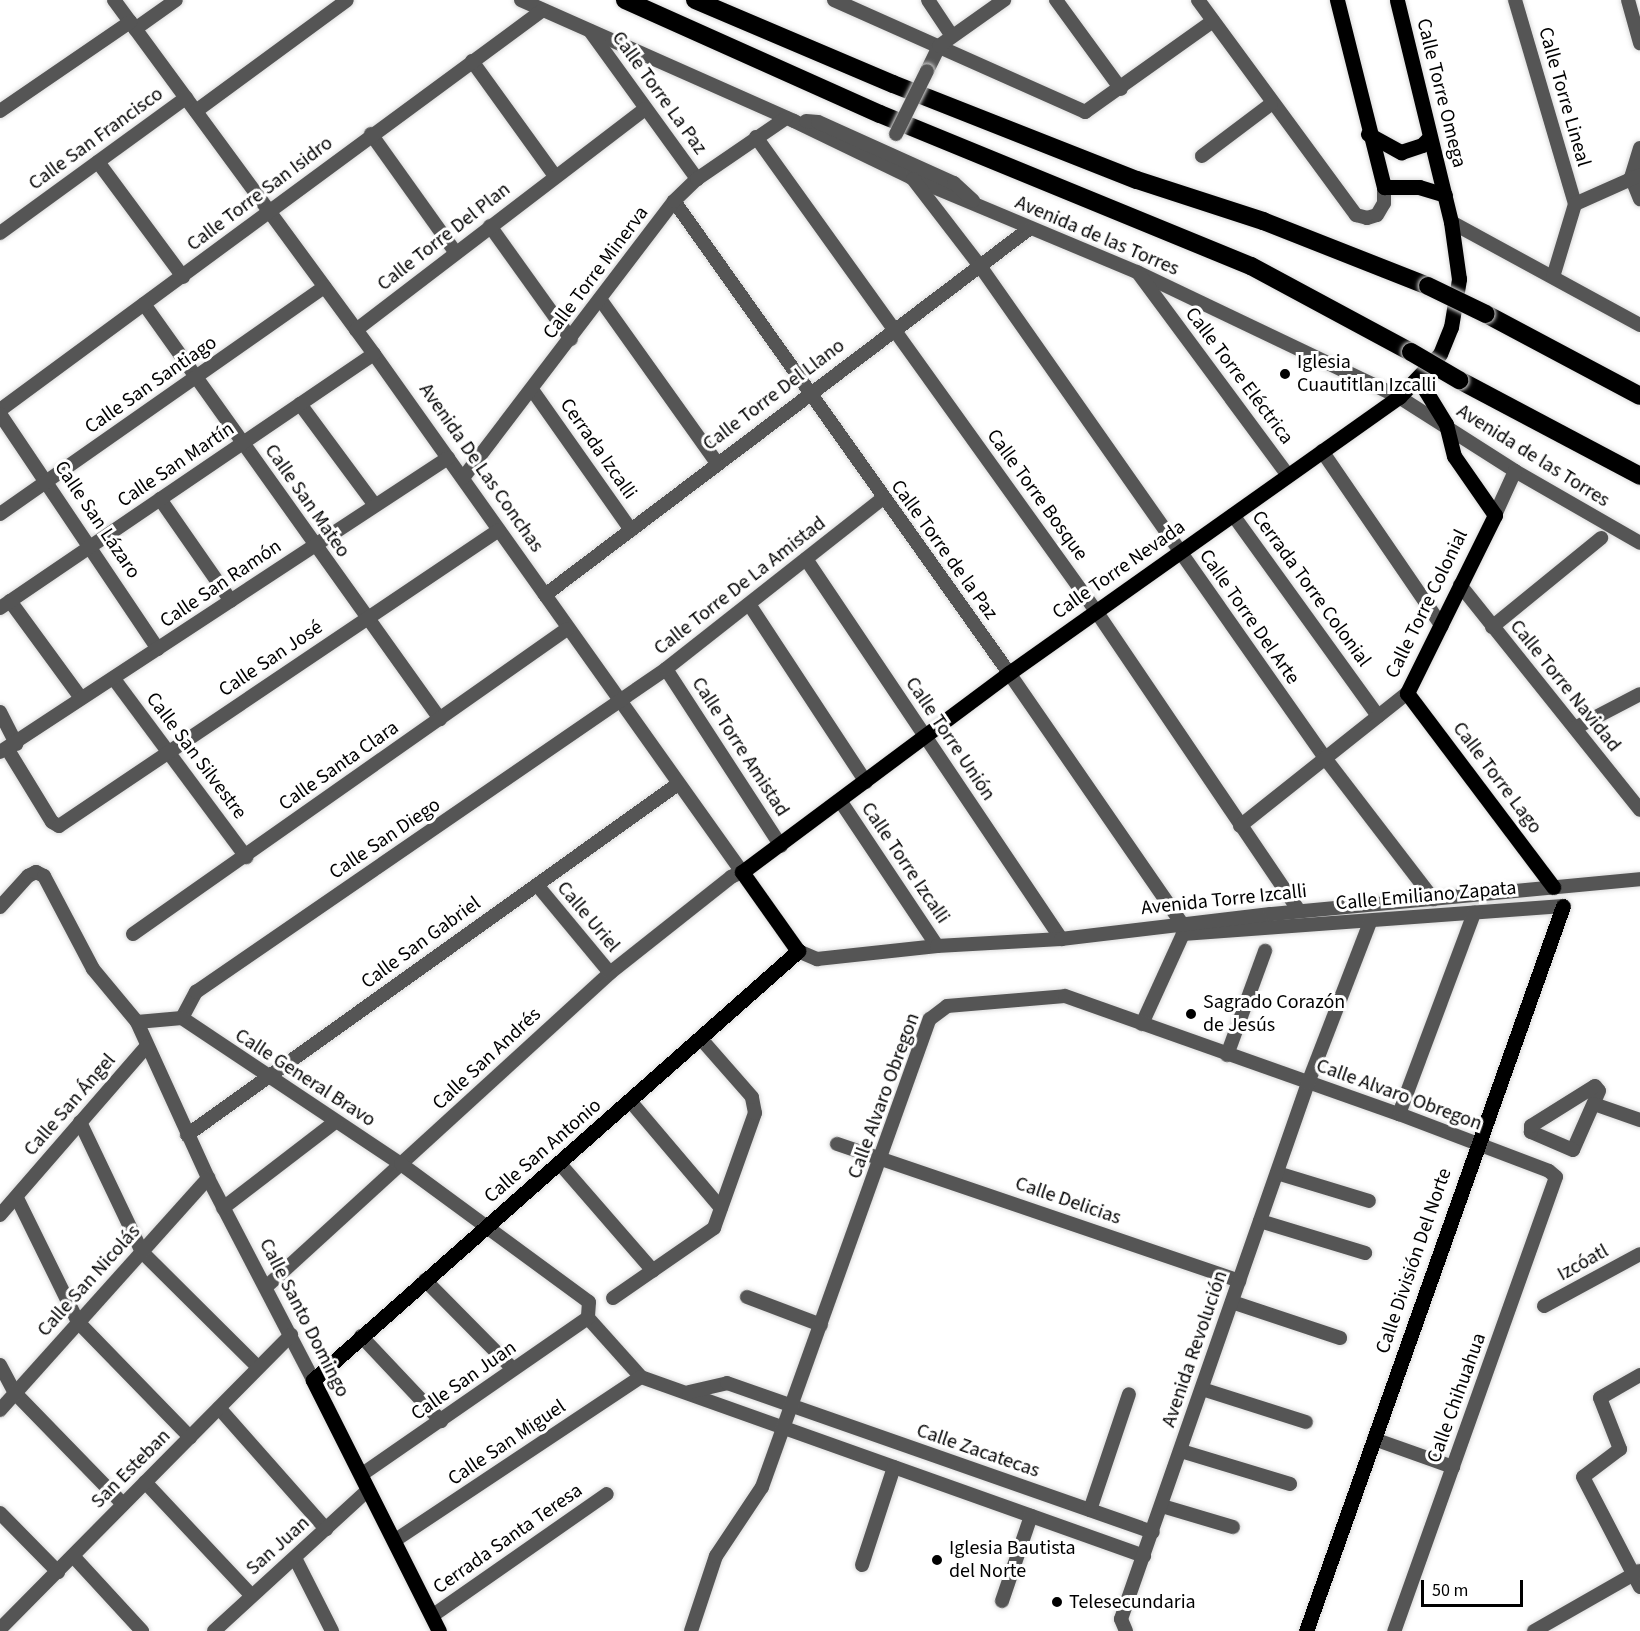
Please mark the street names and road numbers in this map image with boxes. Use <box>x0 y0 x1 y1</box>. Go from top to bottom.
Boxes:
street label: Calle Torre Omega <box>1411 16 1471 170</box>
street label: Calle Torre Lineal <box>1533 25 1595 169</box>
street label: Calle Torre La Paz <box>606 27 712 159</box>
street label: Calle San Francisco <box>24 82 168 196</box>
street label: Calle Torre San Isidro <box>182 131 338 257</box>
street label: Calle Torre Del Plan <box>373 178 515 296</box>
street label: Avenida de las Torres <box>1011 191 1183 281</box>
street label: Calle Torre Minerva <box>538 202 654 344</box>
street label: Calle Torre Eléctrica <box>1180 303 1298 449</box>
street label: Calle San Santiago <box>80 331 222 439</box>
street label: Calle Torre Del Llano <box>698 334 850 456</box>
street label: Avenida De Las Conchas <box>414 379 548 557</box>
street label: Cerrada Izcalli <box>554 394 642 504</box>
street label: Avenida de las Torres <box>1452 399 1614 513</box>
street label: Calle San Martín <box>113 417 239 513</box>
street label: Calle Torre Bosque <box>981 425 1093 565</box>
street label: Calle San Mateo <box>259 440 355 562</box>
street label: Calle San Lázaro <box>49 457 145 583</box>
street label: Calle Torre de la Paz <box>885 476 1003 624</box>
street label: Cerrada Torre Colonial <box>1246 506 1376 672</box>
street label: Calle Torre De La Amistad <box>649 511 831 661</box>
street label: Calle Torre Nevada <box>1048 515 1190 625</box>
street label: Calle Torre Colonial <box>1381 526 1473 682</box>
street label: Calle San Ramón <box>156 535 286 633</box>
street label: Calle Torre Del Arte <box>1194 545 1304 689</box>
street label: Calle Torre Navidad <box>1504 615 1626 757</box>
street label: Calle San José <box>215 616 327 702</box>
street label: Calle Torre Amistad <box>686 673 794 821</box>
street label: Calle Torre Unión <box>900 673 1000 805</box>
street label: Calle San Silvestre <box>140 688 252 824</box>
street label: Calle Santa Clara <box>274 716 404 816</box>
street label: Calle Torre Lago <box>1447 717 1547 839</box>
street label: Calle San Diego <box>325 793 445 885</box>
street label: Calle Torre Izcalli <box>856 798 954 928</box>
street label: Calle Emiliano Zapata <box>1335 876 1517 916</box>
street label: Calle Uriel <box>551 877 625 957</box>
street label: Avenida Torre Izcalli <box>1140 879 1308 921</box>
street label: Calle San Gabriel <box>357 892 485 994</box>
street label: Calle San Andrés <box>428 1003 546 1115</box>
street label: Calle Alvaro Obregon <box>843 1010 925 1182</box>
street label: Calle General Bravo <box>230 1024 380 1132</box>
street label: Calle San Ángel <box>19 1049 121 1161</box>
street label: Calle Alvaro Obregon <box>1313 1054 1485 1136</box>
street label: Calle San Antonio <box>480 1094 606 1208</box>
street label: Calle División Del Norte <box>1371 1165 1457 1357</box>
street label: Calle Delicias <box>1012 1172 1124 1230</box>
street label: Calle San Nicolás <box>32 1220 146 1342</box>
street label: Calle Santo Domingo <box>254 1235 354 1401</box>
street label: Izcóatl <box>1553 1239 1613 1287</box>
street label: Avenida Revolución <box>1157 1268 1233 1430</box>
street label: Calle Chihuahua <box>1422 1330 1492 1466</box>
street label: Calle San Juan <box>407 1336 521 1426</box>
street label: Calle San Miguel <box>444 1395 570 1491</box>
street label: Calle Zacatecas <box>913 1419 1043 1483</box>
street label: San Esteban <box>86 1424 176 1514</box>
street label: Cerrada Santa Teresa <box>429 1479 587 1599</box>
street label: San Juan <box>241 1511 315 1581</box>

